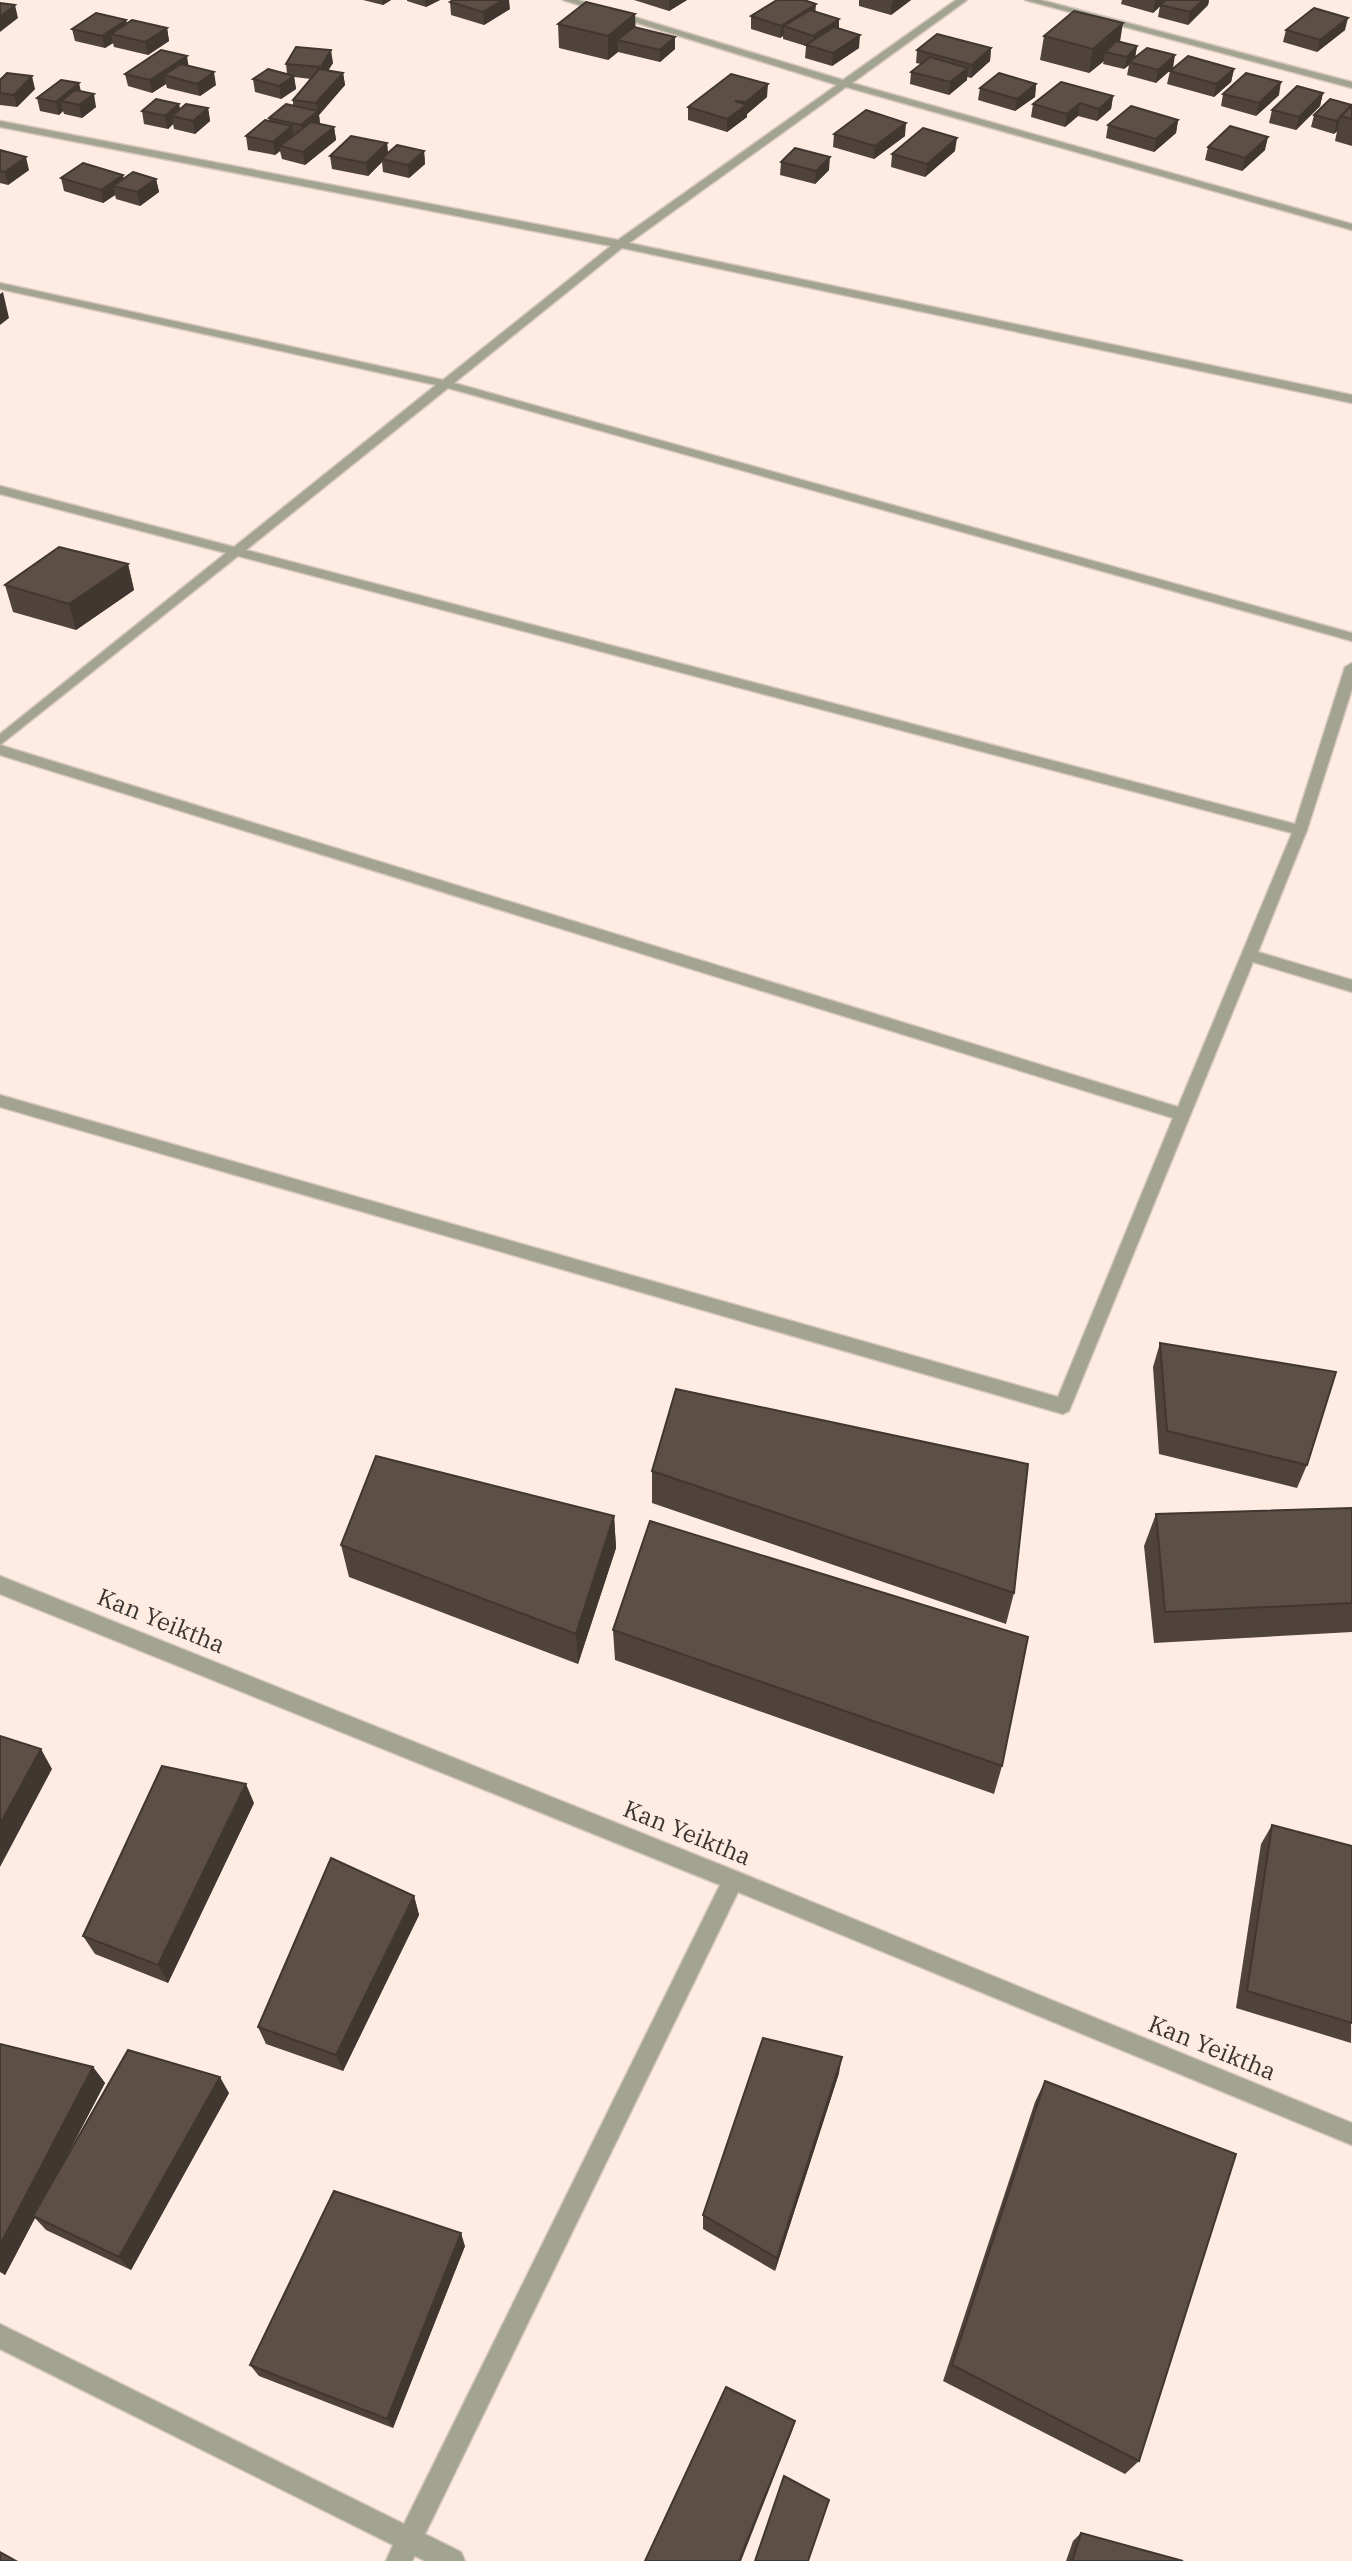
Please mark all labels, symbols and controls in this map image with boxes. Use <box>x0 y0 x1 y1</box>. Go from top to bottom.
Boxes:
street label: Kan Yeiktha <box>93 1580 230 1660</box>
street label: Kan Yeiktha <box>619 1792 756 1872</box>
street label: Kan Yeiktha <box>1144 2007 1281 2087</box>

